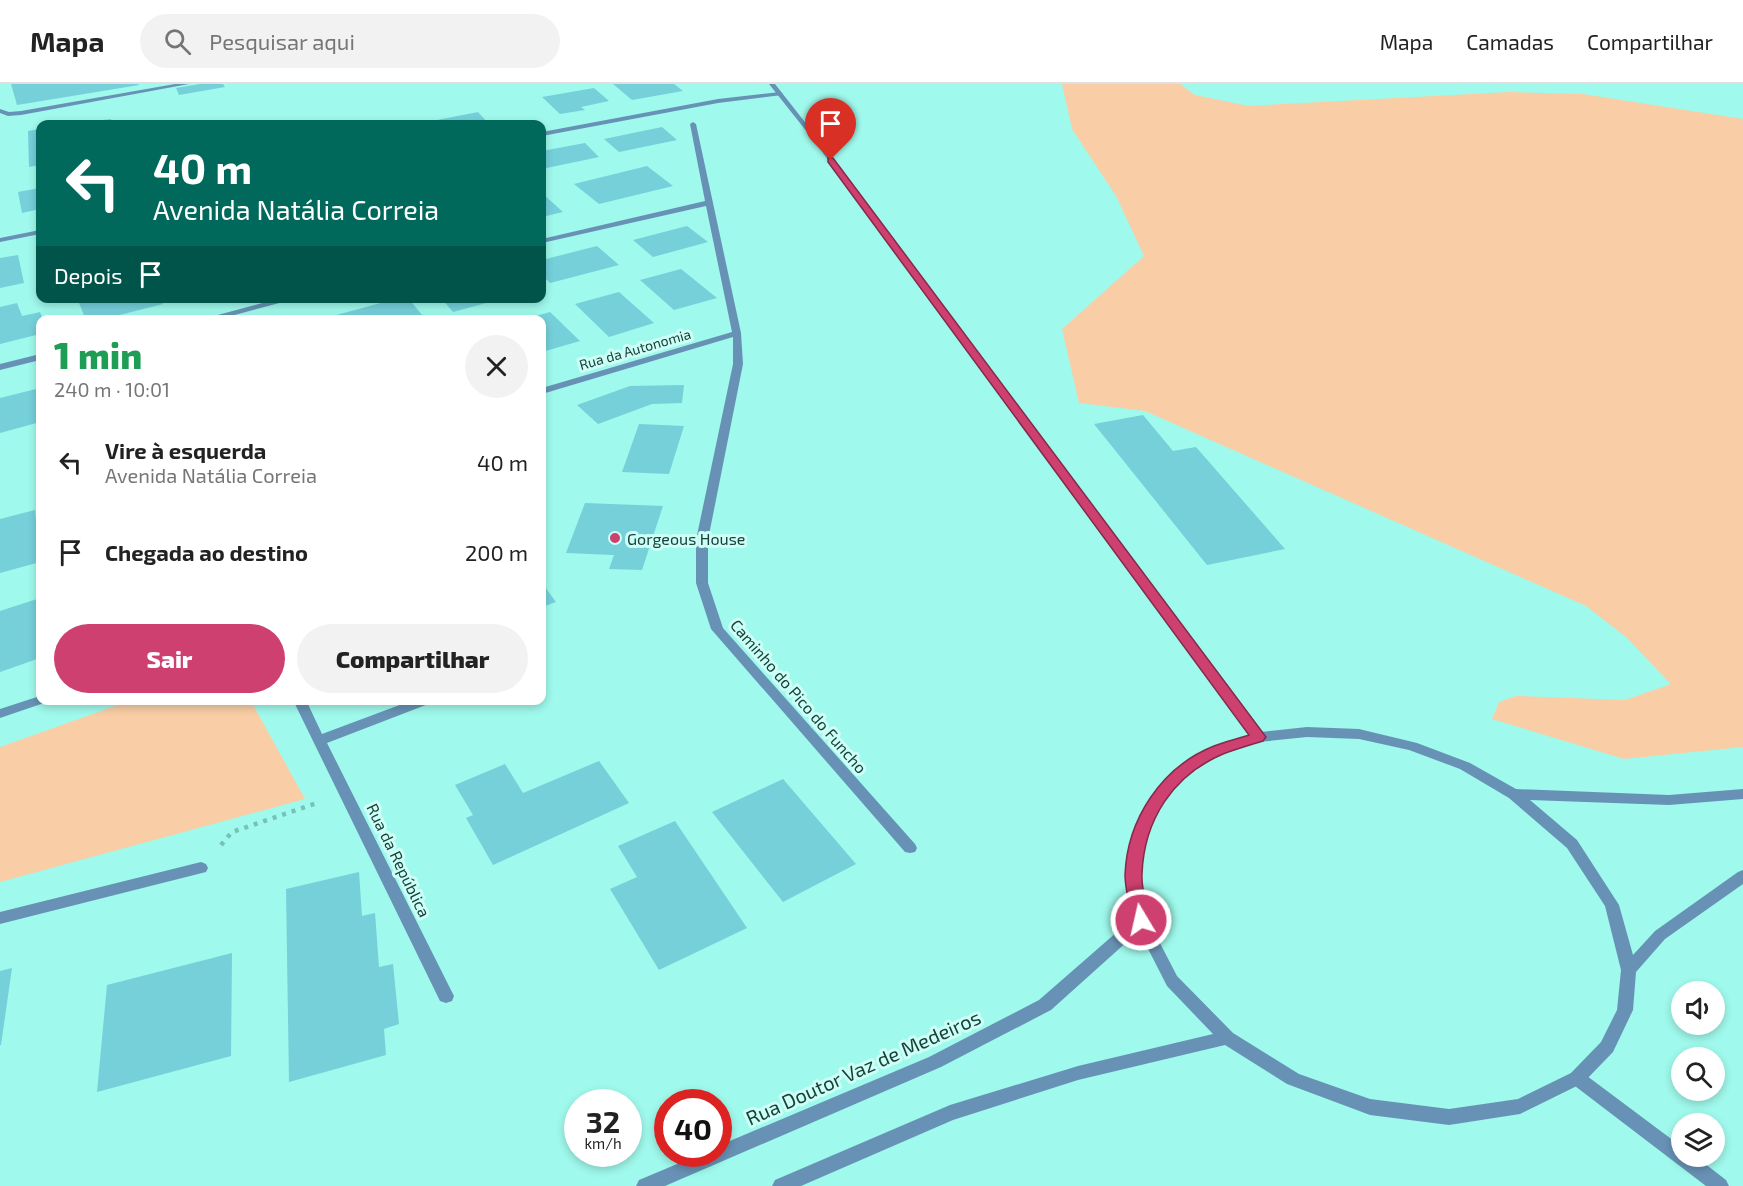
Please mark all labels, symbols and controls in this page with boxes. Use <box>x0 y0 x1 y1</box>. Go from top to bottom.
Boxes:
search box <box>140 14 560 68</box>
text: Mapa <box>30 24 104 58</box>
icon: search <box>161 25 194 58</box>
text: Pesquisar aqui <box>209 28 355 54</box>
text: Mapa <box>1380 29 1433 54</box>
text: Camadas <box>1466 29 1554 54</box>
text: Compartilhar <box>1587 29 1713 54</box>
pin <box>805 98 856 160</box>
icon: arrive <box>814 107 847 140</box>
text: 40 m <box>153 142 252 192</box>
icon: left <box>54 144 132 222</box>
text: Avenida Natália Correia <box>153 193 439 225</box>
icon: arrive <box>134 258 167 291</box>
text: Depois <box>54 262 122 288</box>
street label: Rua da Autonomia <box>577 325 693 373</box>
text: 1 min <box>54 333 142 376</box>
button: close <box>465 335 528 398</box>
text: 240 m · 10:01 <box>54 377 170 401</box>
text: Vire à esquerda <box>105 437 266 463</box>
icon: left <box>54 446 87 479</box>
text: 40 m <box>477 449 528 475</box>
text: Avenida Natália Correia <box>105 463 317 487</box>
place label: Gorgeous House <box>627 529 745 548</box>
marker: Gorgeous House <box>608 531 622 545</box>
icon: arrive <box>54 536 87 569</box>
text: Chegada ao destino <box>105 539 308 565</box>
text: 200 m <box>465 539 528 565</box>
street label: Caminho do Pico do Funcho <box>727 615 871 777</box>
button: Sair <box>54 624 285 693</box>
button: Compartilhar <box>297 624 528 693</box>
street label: Rua da República <box>363 800 435 920</box>
position arrow <box>1109 888 1173 952</box>
map controls <box>1671 981 1725 1167</box>
button: sound <box>1671 981 1725 1035</box>
street label: Rua Doutor Vaz de Medeiros <box>742 1004 984 1130</box>
button: search <box>1671 1047 1725 1101</box>
speed limit sign: 40 <box>654 1089 732 1167</box>
text: 32 <box>586 1103 620 1139</box>
button: layers <box>1671 1113 1725 1167</box>
text: km/h <box>584 1134 622 1152</box>

